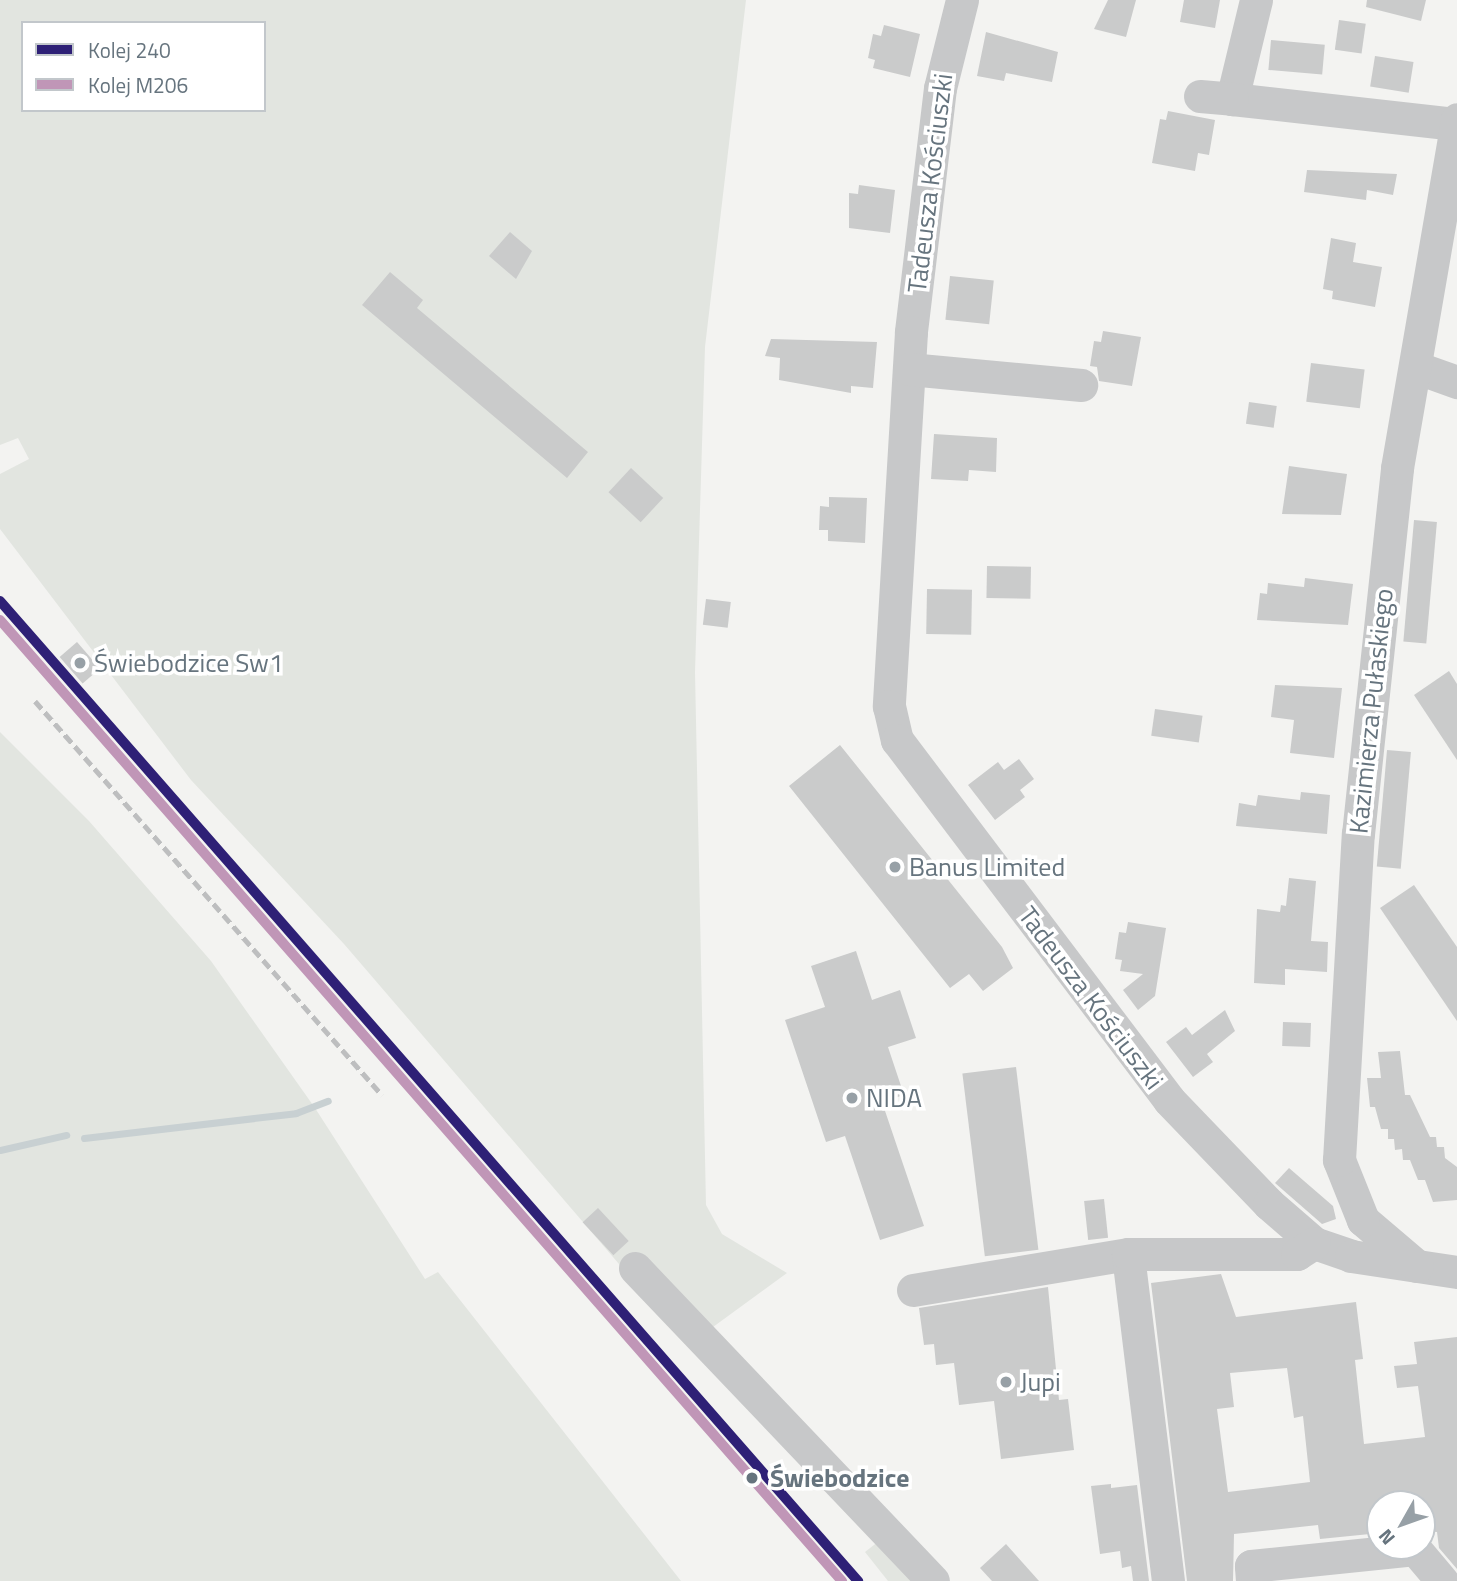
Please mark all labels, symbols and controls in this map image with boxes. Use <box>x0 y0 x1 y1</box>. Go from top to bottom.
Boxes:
legend <box>21 21 266 112</box>
text: Kolej 240 <box>88 34 171 66</box>
text: Kolej M206 <box>88 69 188 101</box>
street label: Tadeusza Kościuszki <box>901 71 959 295</box>
street label: Kazimierza Pułaskiego <box>1343 587 1399 835</box>
place label: Świebodzice Sw1 <box>94 647 283 679</box>
marker: Świebodzice Sw1 <box>72 655 88 671</box>
place label: Banus Limited <box>909 851 1065 883</box>
marker: Banus Limited <box>887 859 903 875</box>
street label: Tadeusza Kościuszki <box>1012 900 1170 1096</box>
place label: NIDA <box>866 1082 922 1114</box>
marker: NIDA <box>844 1090 860 1106</box>
place label: Jupi <box>1020 1366 1061 1398</box>
marker: Jupi <box>998 1374 1014 1390</box>
place label: Świebodzice <box>770 1462 910 1494</box>
marker: Świebodzice <box>741 1467 763 1489</box>
north arrow <box>1366 1490 1436 1560</box>
text: N <box>1371 1523 1401 1552</box>

